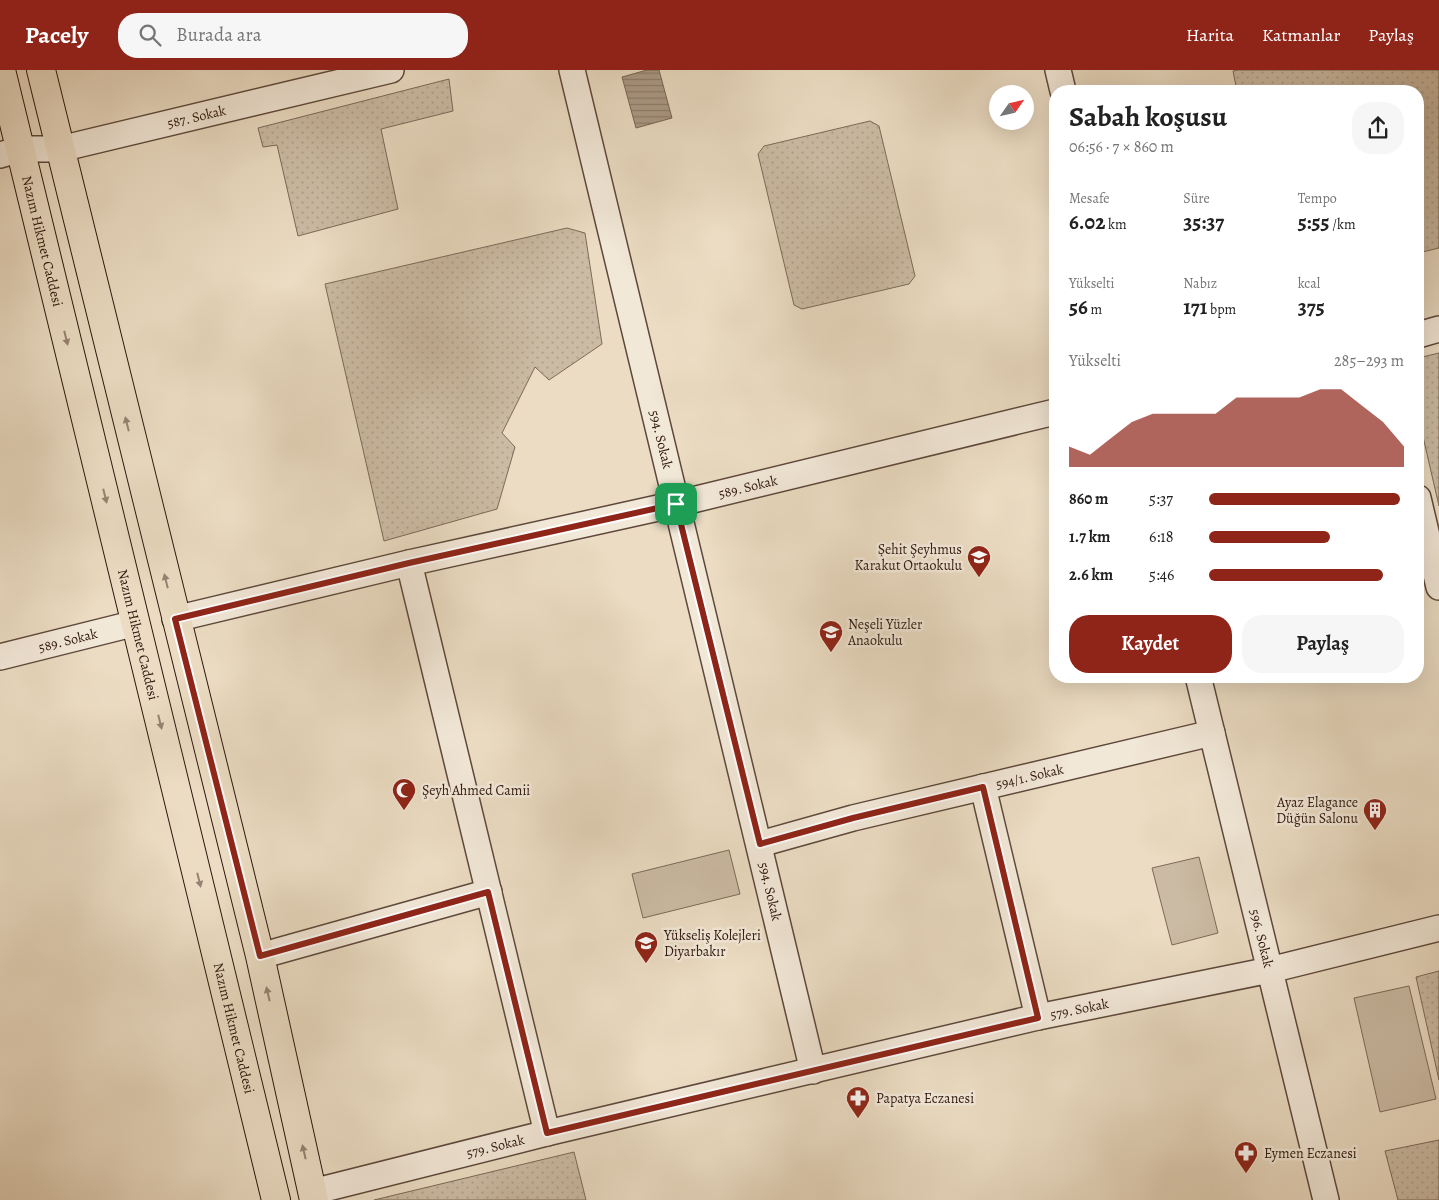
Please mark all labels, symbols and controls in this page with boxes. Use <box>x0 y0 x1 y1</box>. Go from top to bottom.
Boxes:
search box <box>118 13 468 58</box>
text: Pacely <box>25 19 88 51</box>
icon: search <box>136 21 164 49</box>
text: Burada ara <box>176 22 262 48</box>
text: Harita <box>1186 23 1234 47</box>
text: Katmanlar <box>1262 23 1340 47</box>
text: Paylaş <box>1368 23 1414 47</box>
north arrow <box>989 85 1034 130</box>
map controls <box>989 85 1034 130</box>
text: Sabah koşusu <box>1069 98 1227 136</box>
street label: 587. Sokak <box>165 100 228 133</box>
button: share <box>1352 102 1404 154</box>
text: 06:56 · 7 × 860 m <box>1069 136 1174 158</box>
street label: Nazım Hikmet Caddesi <box>18 174 68 308</box>
text: Mesafe <box>1069 189 1110 208</box>
text: Süre <box>1183 189 1210 208</box>
text: Tempo <box>1298 189 1337 208</box>
text: 6.02 <box>1069 208 1105 236</box>
text: 35:37 <box>1183 208 1224 236</box>
text: 5:55 <box>1298 208 1330 236</box>
text: km <box>1105 215 1127 234</box>
text: /km <box>1330 215 1356 234</box>
text: Yükselti <box>1069 274 1115 293</box>
text: Nabız <box>1183 274 1217 293</box>
text: kcal <box>1298 274 1320 293</box>
text: 56 <box>1069 293 1088 321</box>
text: 171 <box>1183 293 1207 321</box>
text: 375 <box>1298 293 1325 321</box>
text: m <box>1088 300 1102 319</box>
text: bpm <box>1207 300 1236 319</box>
one-way arrow <box>63 331 71 346</box>
text: Yükselti <box>1069 350 1121 372</box>
text: 285–293 m <box>1334 350 1404 372</box>
street label: 594. Sokak <box>645 408 678 471</box>
one-way arrow <box>123 416 131 431</box>
street label: 589. Sokak <box>716 470 779 503</box>
pin <box>655 483 697 525</box>
text: 860 m <box>1069 488 1108 510</box>
text: 5:37 <box>1149 488 1173 510</box>
one-way arrow <box>101 489 109 504</box>
icon: arrive <box>662 490 690 518</box>
text: 1.7 km <box>1069 526 1110 548</box>
text: 6:18 <box>1149 526 1173 548</box>
place label: Şehit Şeyhmus Karakut Ortaokulu <box>854 540 962 575</box>
school or university icon: Şehit Şeyhmus Karakut Ortaokulu <box>966 544 992 578</box>
text: 2.6 km <box>1069 564 1113 586</box>
text: 5:46 <box>1149 564 1174 586</box>
street label: Nazım Hikmet Caddesi <box>113 567 163 702</box>
one-way arrow <box>162 574 170 589</box>
place label: Neşeli Yüzler Anaokulu <box>847 615 923 650</box>
button: Kaydet <box>1069 615 1232 673</box>
button: Paylaş <box>1242 615 1404 673</box>
school or university icon: Neşeli Yüzler Anaokulu <box>818 619 844 653</box>
street label: 589. Sokak <box>36 623 99 657</box>
one-way arrow <box>156 715 164 730</box>
street label: 594/1. Sokak <box>994 759 1065 793</box>
mosque icon: Şeyh Ahmed Camii <box>391 777 417 811</box>
place label: Şeyh Ahmed Camii <box>422 781 530 800</box>
place label: Ayaz Elagance Düğün Salonu <box>1276 793 1358 828</box>
building icon: Ayaz Elagance Düğün Salonu <box>1362 797 1388 831</box>
street label: 594. Sokak <box>754 860 787 923</box>
one-way arrow <box>195 873 203 888</box>
street label: 596. Sokak <box>1246 907 1278 970</box>
place label: Yükseliş Kolejleri Diyarbakır <box>663 926 761 961</box>
school or university icon: Yükseliş Kolejleri Diyarbakır <box>633 930 659 964</box>
street label: Nazım Hikmet Caddesi <box>209 961 259 1095</box>
one-way arrow <box>264 986 272 1001</box>
street label: 579. Sokak <box>1048 993 1110 1024</box>
pharmacy icon: Papatya Eczanesi <box>845 1085 871 1119</box>
place label: Papatya Eczanesi <box>876 1089 974 1108</box>
street label: 579. Sokak <box>464 1130 526 1162</box>
pharmacy icon: Eymen Eczanesi <box>1233 1140 1259 1174</box>
place label: Eymen Eczanesi <box>1264 1144 1357 1163</box>
one-way arrow <box>300 1145 308 1160</box>

